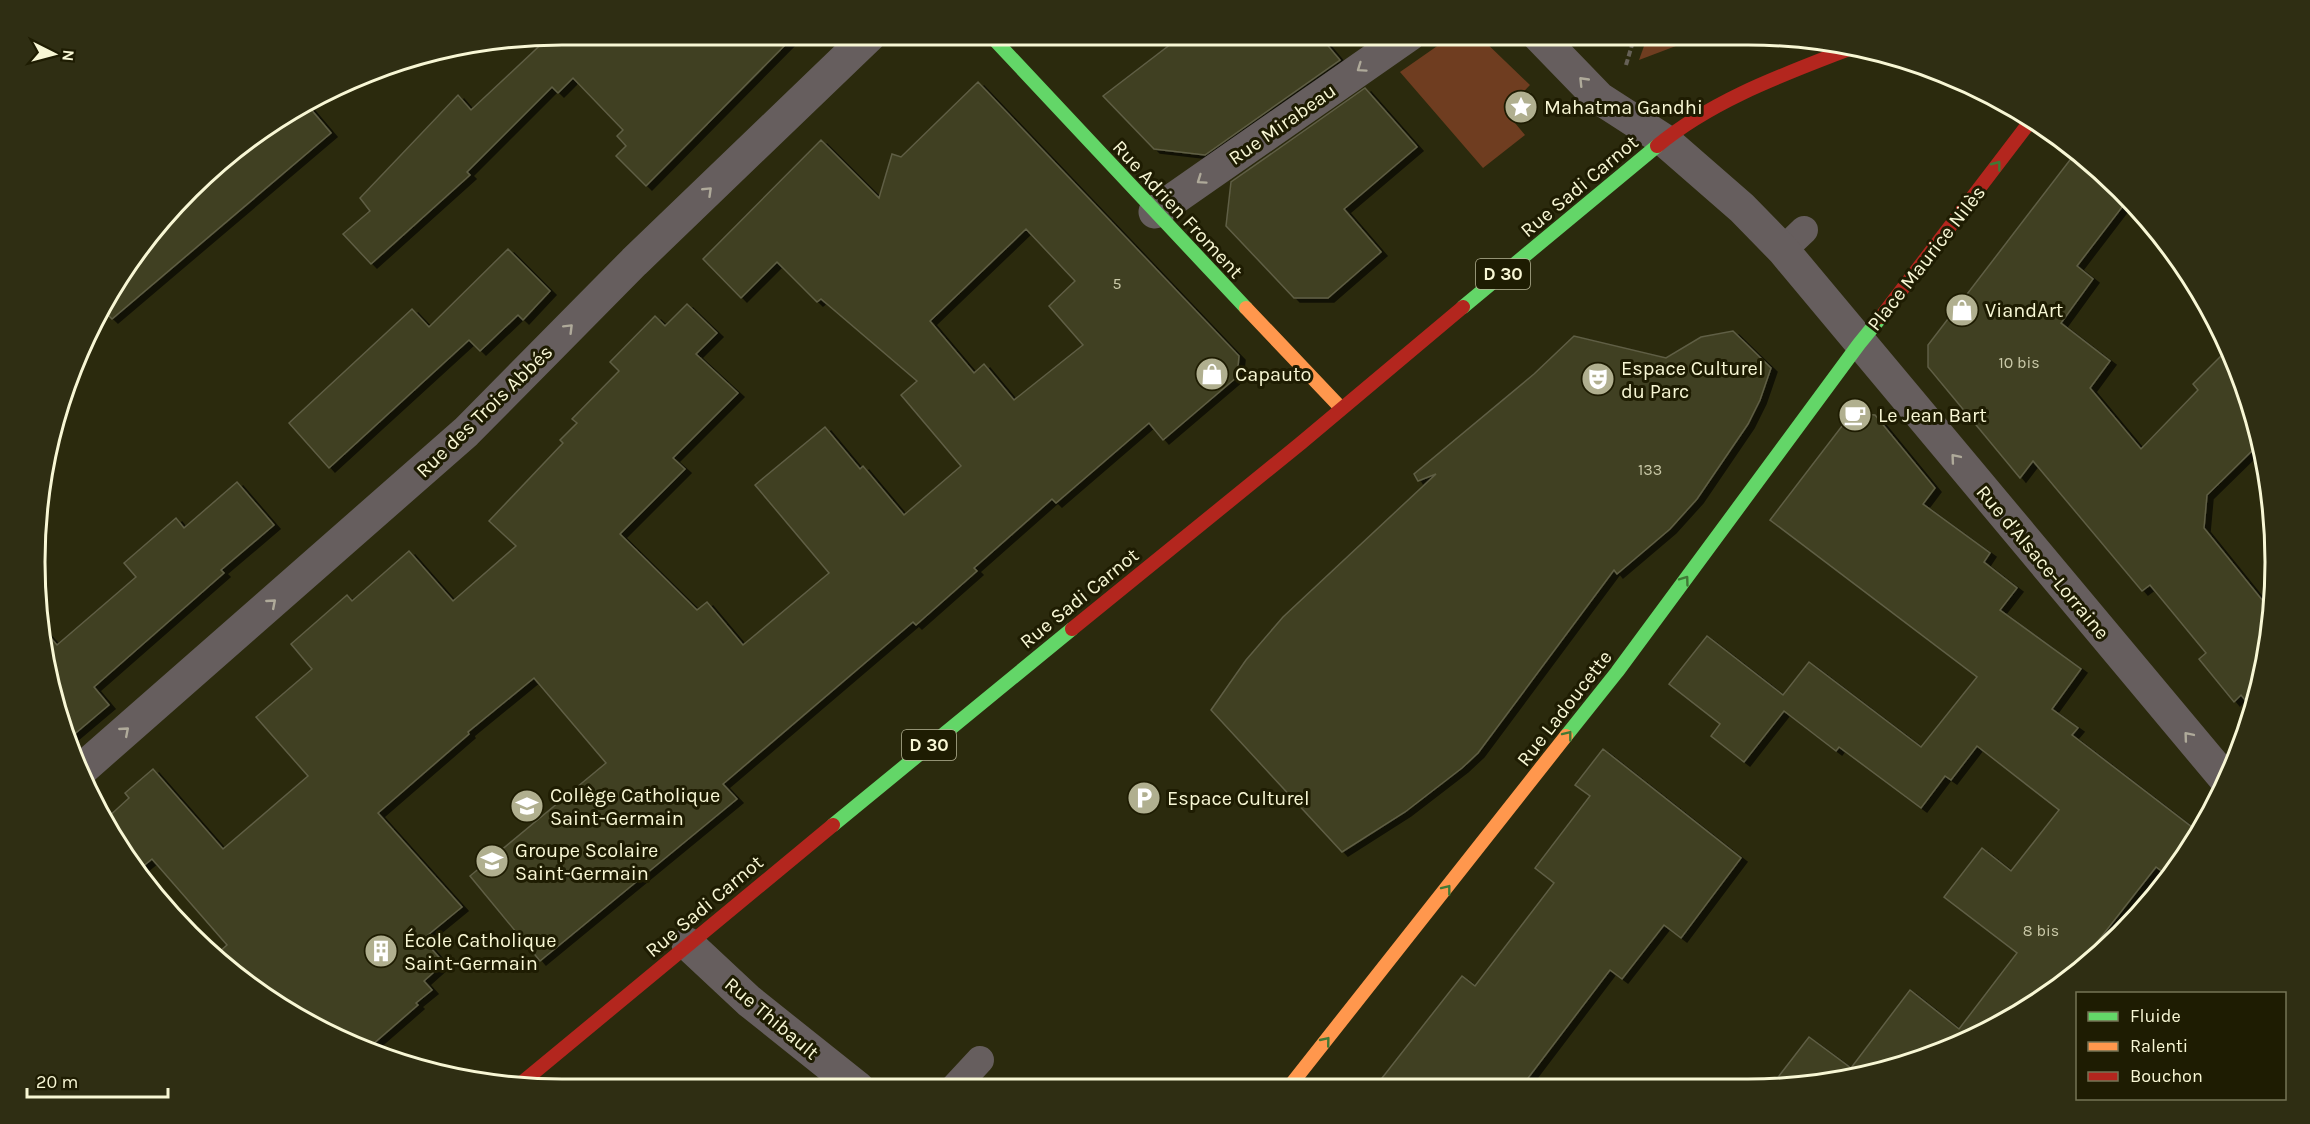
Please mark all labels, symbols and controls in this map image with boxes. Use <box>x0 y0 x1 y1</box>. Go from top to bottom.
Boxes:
north arrow <box>24 24 84 84</box>
text: N <box>58 49 78 62</box>
one-way arrow <box>1357 61 1368 72</box>
one-way arrow <box>1580 78 1591 89</box>
street label: Rue Mirabeau <box>1224 79 1340 170</box>
place icon: Mahatma Gandhi <box>1503 89 1539 125</box>
place label: Mahatma Gandhi <box>1544 96 1703 119</box>
street label: Rue Sadi Carnot <box>1516 130 1643 242</box>
street label: Rue Adrien Froment <box>1108 136 1248 283</box>
one-way arrow <box>1990 160 2001 171</box>
one-way arrow <box>1197 173 1208 184</box>
street label: Place Maurice Nilès <box>1863 181 1990 335</box>
one-way arrow <box>701 187 711 198</box>
road number: D 30 <box>1476 259 1530 289</box>
house number: 5 <box>1112 274 1122 293</box>
shop icon: ViandArt <box>1944 292 1980 328</box>
place label: ViandArt <box>1985 299 2064 322</box>
one-way arrow <box>562 324 573 334</box>
street label: Rue des Trois Abbés <box>411 340 557 482</box>
house number: 10 bis <box>1998 353 2040 372</box>
shop icon: Capauto <box>1194 356 1230 392</box>
place label: Espace Culturel du Parc <box>1621 357 1764 403</box>
theatre icon: Espace Culturel du Parc <box>1580 361 1616 397</box>
place label: Capauto <box>1235 363 1312 386</box>
cafe icon: Le Jean Bart <box>1837 397 1873 433</box>
place label: Le Jean Bart <box>1878 404 1987 427</box>
one-way arrow <box>1951 454 1962 465</box>
house number: 133 <box>1638 460 1662 479</box>
street label: Rue d'Alsace-Lorraine <box>1971 481 2114 644</box>
street label: Rue Sadi Carnot <box>1015 543 1144 653</box>
one-way arrow <box>1678 575 1689 586</box>
one-way arrow <box>265 599 276 610</box>
street label: Rue Ladoucette <box>1512 646 1617 771</box>
one-way arrow <box>118 727 129 738</box>
road number: D 30 <box>902 730 956 760</box>
one-way arrow <box>1560 731 1571 742</box>
one-way arrow <box>2184 732 2195 743</box>
parking icon: Espace Culturel <box>1126 780 1162 816</box>
place label: Collège Catholique Saint-Germain <box>550 784 720 830</box>
place label: Espace Culturel <box>1167 787 1310 810</box>
school or university icon: Collège Catholique Saint-Germain <box>509 788 545 824</box>
place label: Groupe Scolaire Saint-Germain <box>515 839 658 885</box>
school or university icon: Groupe Scolaire Saint-Germain <box>474 843 510 879</box>
street label: Rue Sadi Carnot <box>641 850 768 962</box>
one-way arrow <box>1440 884 1451 895</box>
house number: 8 bis <box>2023 921 2059 940</box>
place label: École Catholique Saint-Germain <box>404 928 557 975</box>
building icon: École Catholique Saint-Germain <box>363 933 399 969</box>
street label: Rue Thibault <box>720 972 824 1065</box>
legend <box>2076 992 2286 1100</box>
text: Fluide <box>2130 1005 2181 1027</box>
text: Ralenti <box>2130 1035 2188 1057</box>
one-way arrow <box>1318 1037 1329 1048</box>
scale bar <box>27 1061 168 1099</box>
text: Bouchon <box>2130 1065 2203 1087</box>
text: 20 m <box>36 1071 78 1093</box>

